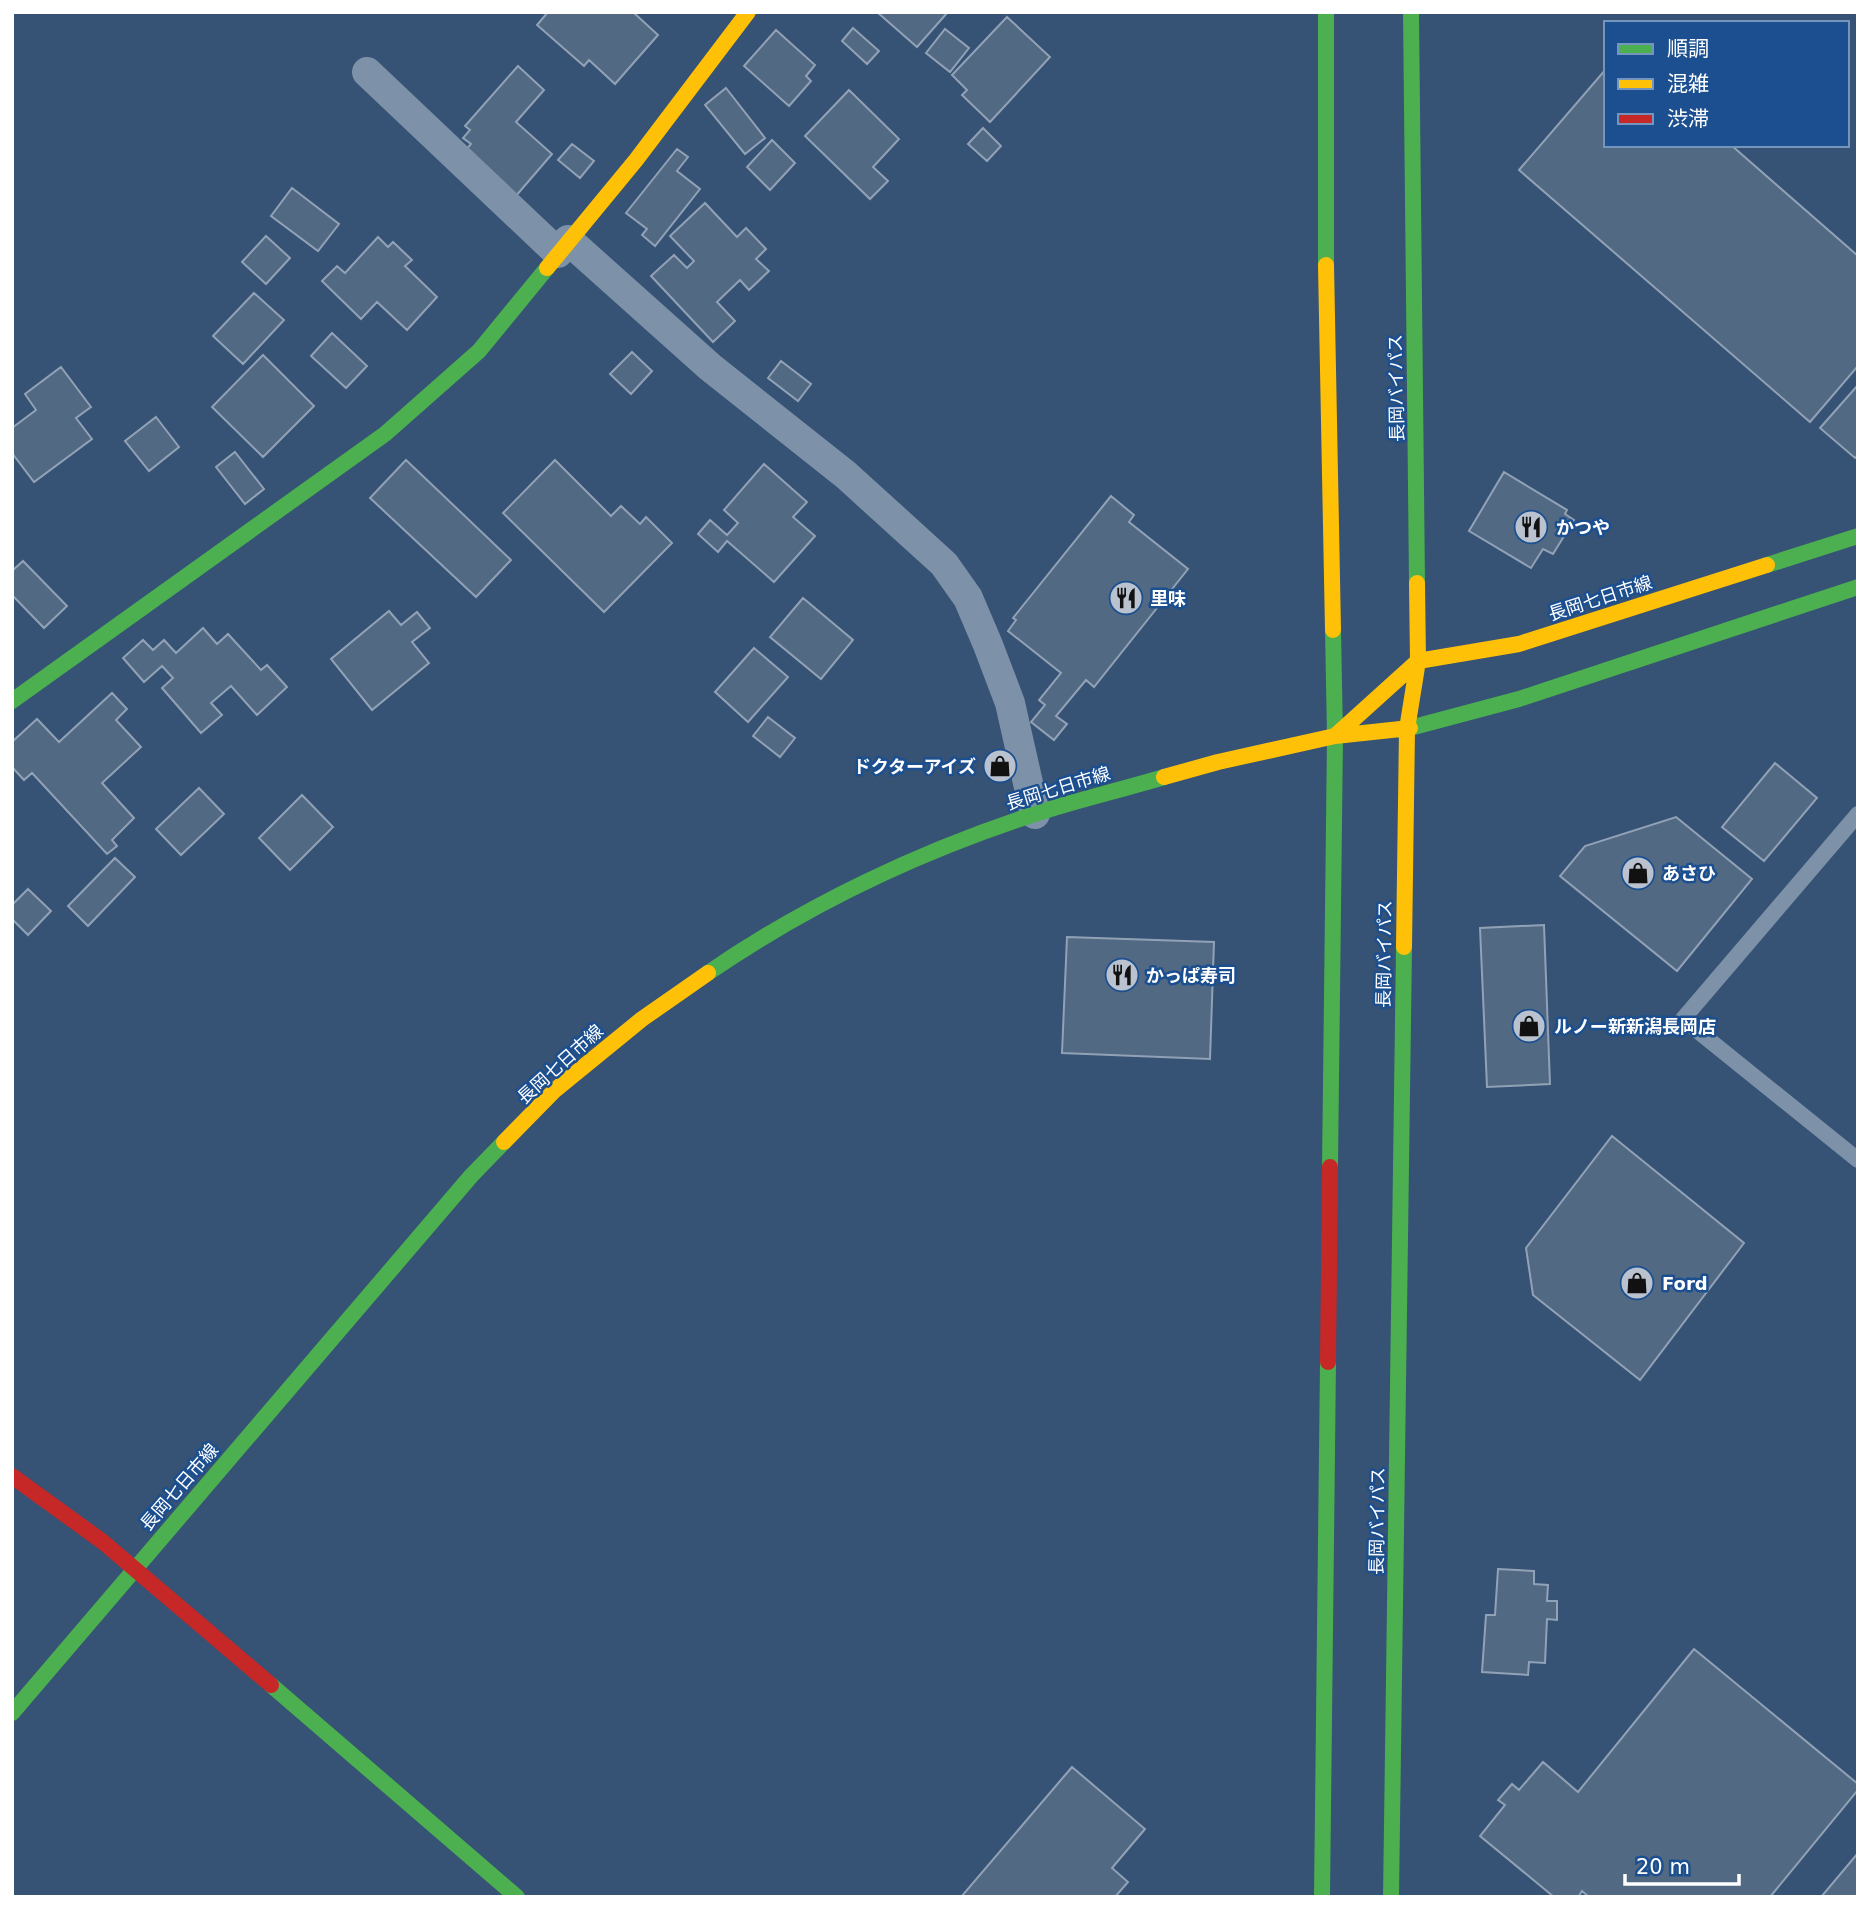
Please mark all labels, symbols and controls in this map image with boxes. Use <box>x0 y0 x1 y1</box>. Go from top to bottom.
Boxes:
legend <box>1604 21 1849 147</box>
text: 順調 <box>1667 37 1709 61</box>
text: 混雑 <box>1667 72 1709 96</box>
text: 渋滞 <box>1667 107 1709 131</box>
street label: 長岡バイパス <box>1385 334 1407 442</box>
restaurant icon: かつや <box>1512 508 1550 546</box>
place label: かつや <box>1556 517 1610 538</box>
street label: 長岡七日市線 <box>1545 571 1655 625</box>
restaurant icon: 里味 <box>1107 579 1145 617</box>
place label: 里味 <box>1150 588 1186 609</box>
shop icon: ドクターアイズ <box>981 747 1019 785</box>
place label: ドクターアイズ <box>853 756 976 777</box>
street label: 長岡七日市線 <box>1003 762 1113 814</box>
shop icon: あさひ <box>1619 854 1657 892</box>
place label: あさひ <box>1662 863 1716 884</box>
street label: 長岡バイパス <box>1373 900 1395 1008</box>
restaurant icon: かっぱ寿司 <box>1103 956 1141 994</box>
place label: かっぱ寿司 <box>1146 965 1236 986</box>
shop icon: ルノー新新潟長岡店 <box>1510 1007 1548 1045</box>
place label: ルノー新新潟長岡店 <box>1554 1016 1716 1037</box>
street label: 長岡七日市線 <box>513 1020 607 1108</box>
shop icon: Ford <box>1618 1264 1656 1302</box>
place label: Ford <box>1662 1273 1708 1294</box>
street label: 長岡七日市線 <box>136 1439 222 1535</box>
street label: 長岡バイパス <box>1366 1467 1388 1575</box>
scale bar <box>1625 1842 1739 1886</box>
text: 20 m <box>1636 1855 1690 1879</box>

